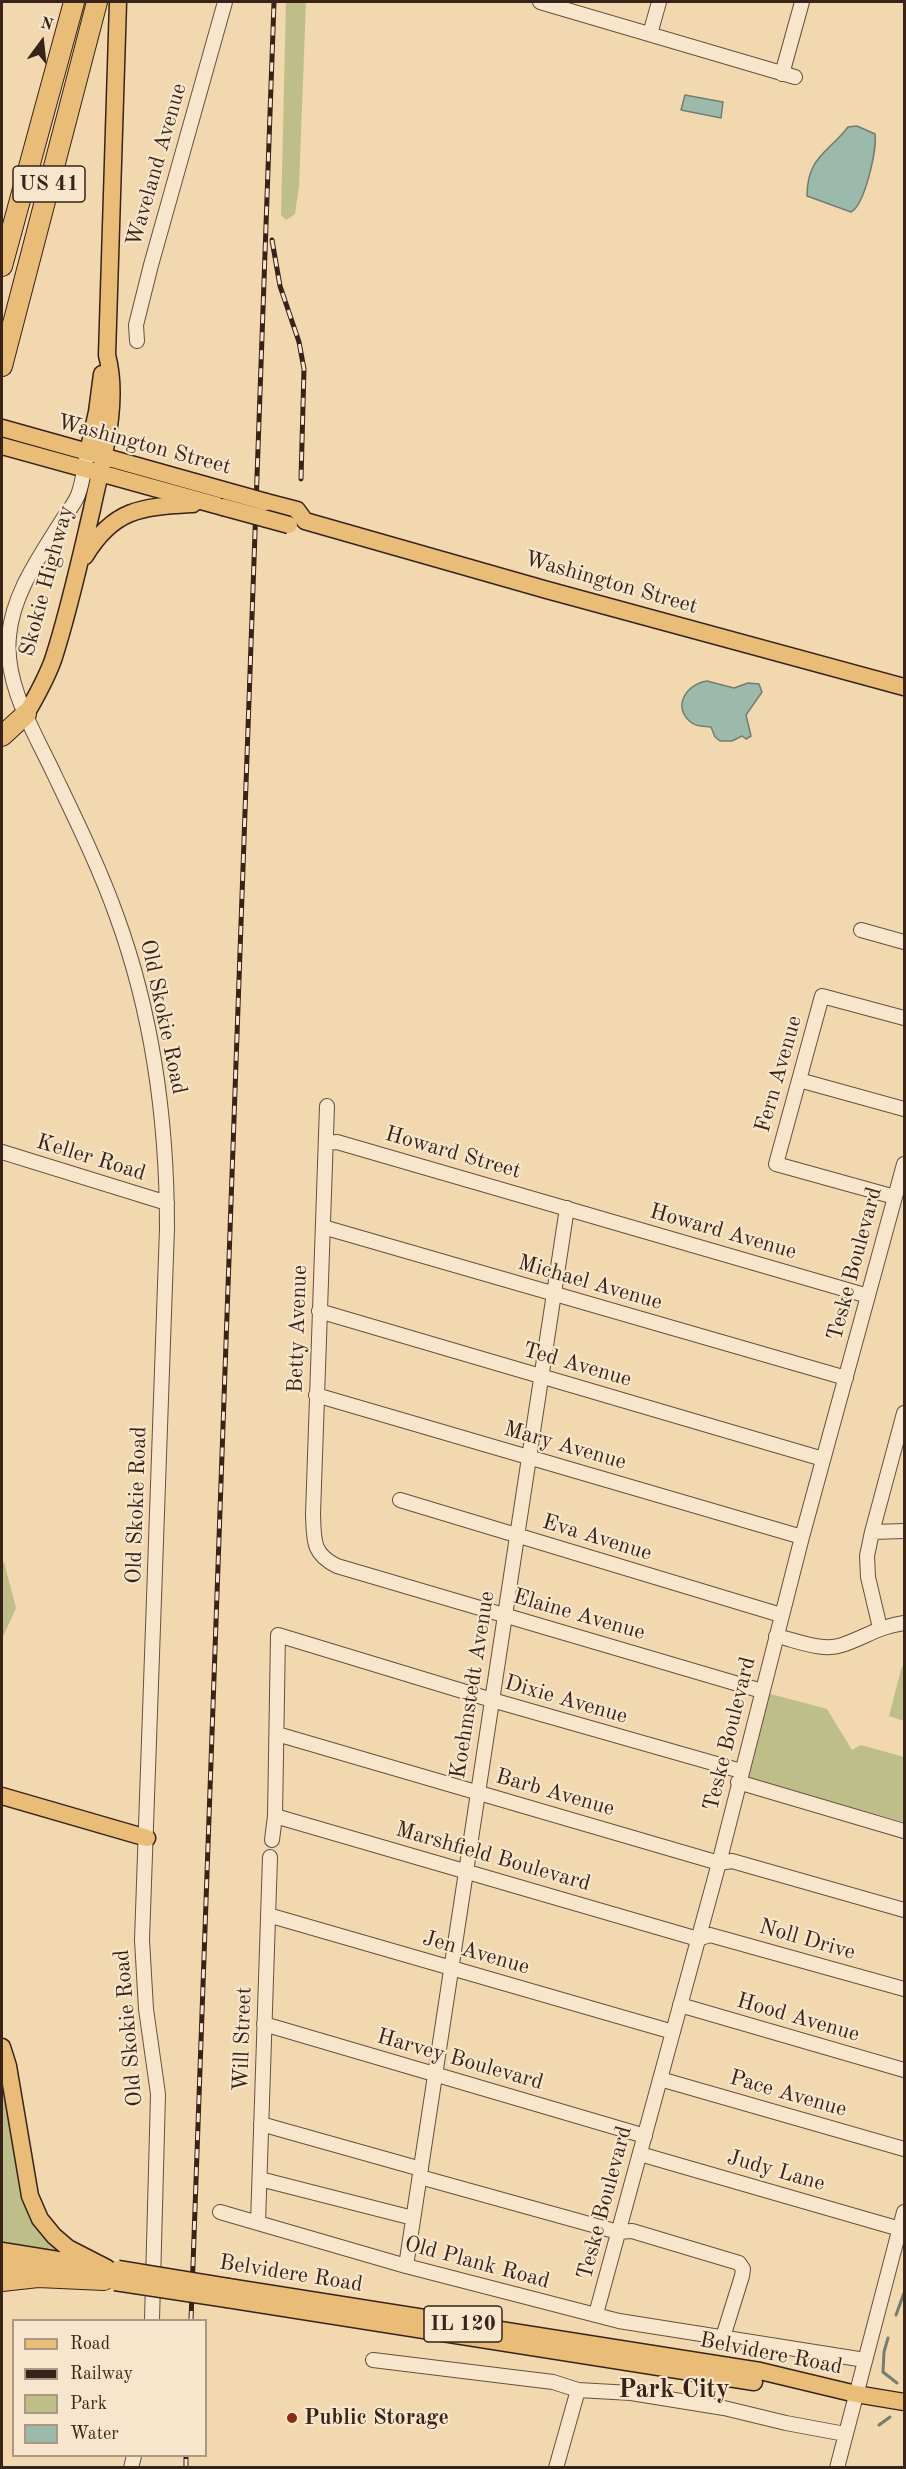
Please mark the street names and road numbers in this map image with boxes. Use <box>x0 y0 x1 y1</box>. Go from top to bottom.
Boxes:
street label: Waveland Avenue <box>121 80 193 250</box>
road number: US 41 <box>13 166 85 202</box>
street label: Washington Street <box>54 409 234 481</box>
street label: Skokie Highway <box>14 503 80 659</box>
street label: Washington Street <box>521 546 701 620</box>
street label: Old Skokie Road <box>134 937 192 1097</box>
street label: Fern Avenue <box>750 1013 808 1135</box>
street label: Howard Street <box>382 1121 524 1185</box>
street label: Keller Road <box>33 1129 149 1187</box>
street label: Teske Boulevard <box>822 1184 888 1344</box>
street label: Howard Avenue <box>646 1198 800 1266</box>
street label: Michael Avenue <box>515 1250 665 1316</box>
street label: Betty Avenue <box>283 1264 313 1394</box>
street label: Ted Avenue <box>520 1337 634 1393</box>
street label: Mary Avenue <box>501 1416 629 1476</box>
street label: Old Skokie Road <box>121 1426 153 1584</box>
street label: Eva Avenue <box>539 1509 655 1567</box>
street label: Elaine Avenue <box>510 1584 648 1646</box>
street label: Koehmstedt Avenue <box>445 1589 501 1781</box>
street label: Teske Boulevard <box>698 1654 762 1814</box>
street label: Dixie Avenue <box>501 1670 631 1730</box>
street label: Barb Avenue <box>493 1763 617 1823</box>
street label: Marshfield Boulevard <box>393 1817 593 1897</box>
street label: Noll Drive <box>756 1914 858 1966</box>
street label: Jen Avenue <box>420 1925 532 1981</box>
street label: Old Skokie Road <box>109 1948 149 2108</box>
street label: Will Street <box>228 1986 258 2092</box>
street label: Hood Avenue <box>733 1988 863 2048</box>
street label: Harvey Boulevard <box>374 2024 546 2096</box>
street label: Pace Avenue <box>726 2065 850 2123</box>
street label: Teske Boulevard <box>572 2123 638 2283</box>
street label: Judy Lane <box>724 2144 828 2198</box>
street label: Old Plank Road <box>402 2231 552 2295</box>
street label: Belvidere Road <box>217 2250 365 2298</box>
road number: IL 120 <box>424 2306 502 2342</box>
street label: Belvidere Road <box>697 2327 845 2381</box>

